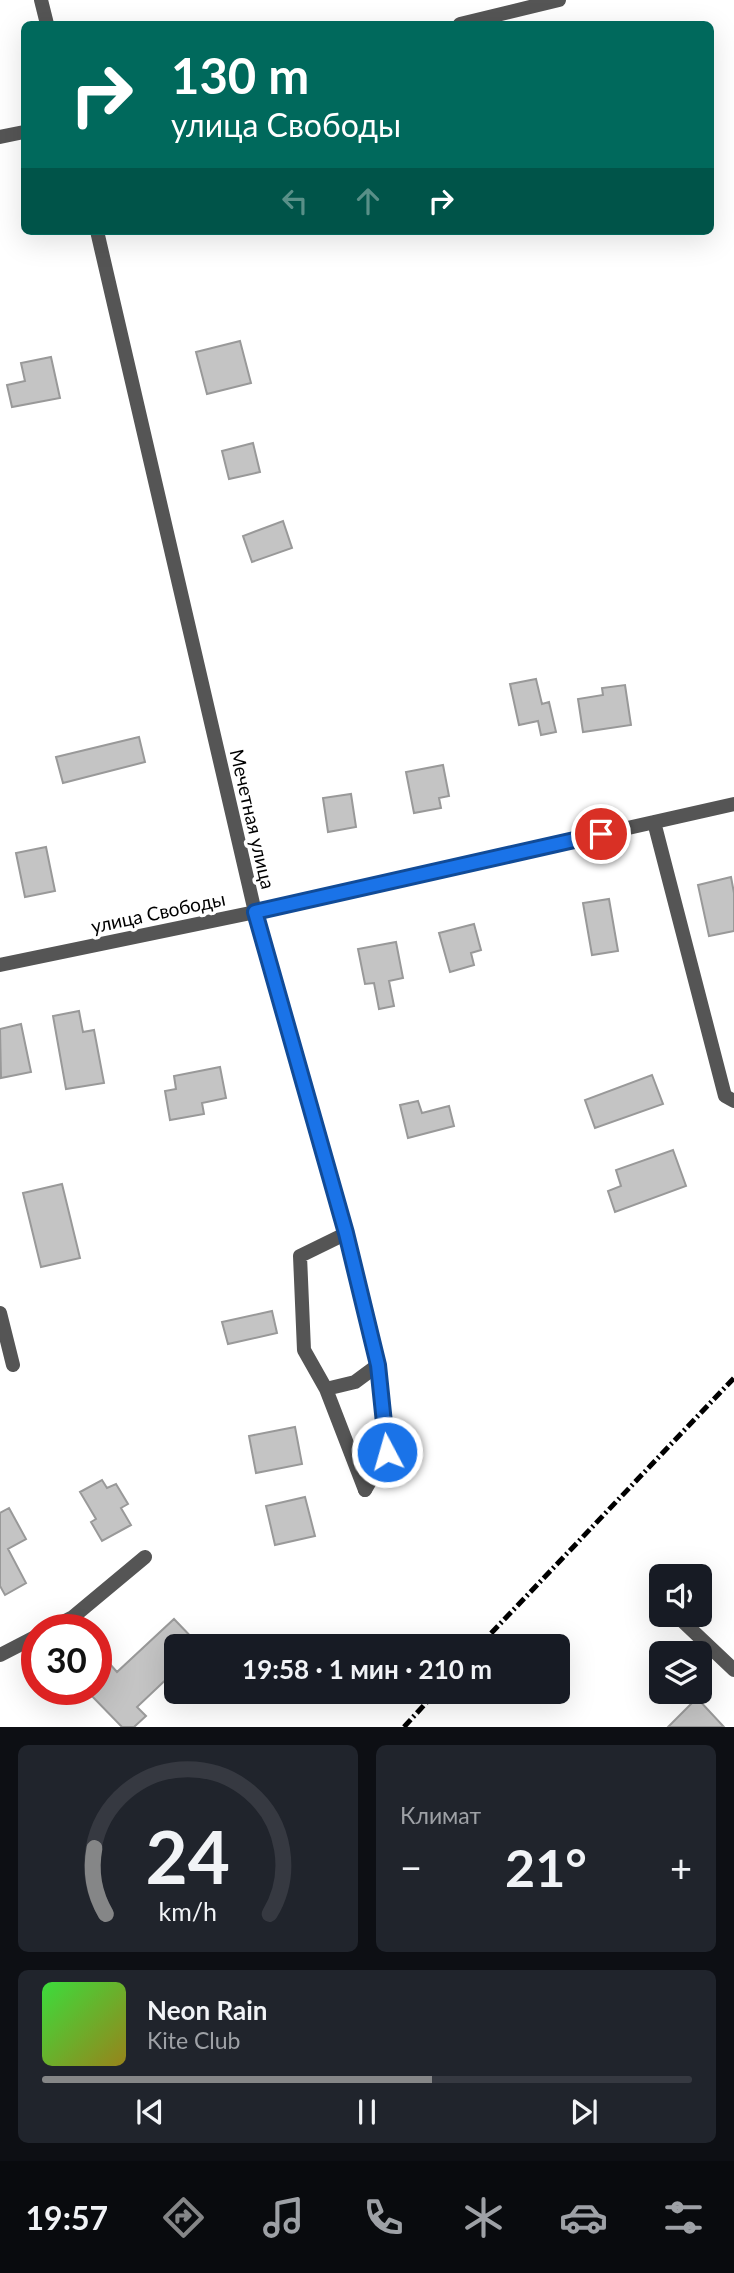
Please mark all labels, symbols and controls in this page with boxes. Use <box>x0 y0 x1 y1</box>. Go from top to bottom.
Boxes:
text: 130 m <box>171 46 309 104</box>
icon: right <box>56 49 147 140</box>
text: улица Свободы <box>171 105 401 144</box>
icon: left <box>276 182 314 220</box>
icon: ahead <box>349 182 387 220</box>
icon: right <box>422 182 460 220</box>
street label: Мечетная улица <box>226 747 280 891</box>
pin <box>571 804 631 864</box>
icon: arrive <box>582 815 620 853</box>
street label: улица Свободы <box>89 887 227 937</box>
position arrow <box>350 1415 424 1489</box>
map controls <box>649 1564 712 1704</box>
button: sound <box>649 1564 712 1627</box>
speed limit sign: 30 <box>21 1614 112 1705</box>
button: layers <box>649 1641 712 1704</box>
text: 19:58 · 1 мин · 210 m <box>242 1653 492 1685</box>
text: Климат <box>400 1801 481 1829</box>
text: 24 <box>146 1813 230 1901</box>
text: 21° <box>505 1836 587 1898</box>
text: − <box>400 1844 422 1890</box>
text: + <box>670 1844 692 1890</box>
text: km/h <box>159 1896 217 1926</box>
text: Neon Rain <box>147 1994 267 2026</box>
text: Kite Club <box>147 2026 240 2054</box>
icon: previous <box>131 2093 169 2131</box>
icon: pause <box>348 2093 386 2131</box>
icon: next <box>565 2093 603 2131</box>
icon: directions <box>159 2193 208 2242</box>
icon: music <box>259 2193 308 2242</box>
icon: phone <box>359 2193 408 2242</box>
icon: climate <box>459 2193 508 2242</box>
icon: car <box>559 2193 608 2242</box>
icon: filters <box>659 2193 708 2242</box>
text: 19:57 <box>26 2198 108 2237</box>

